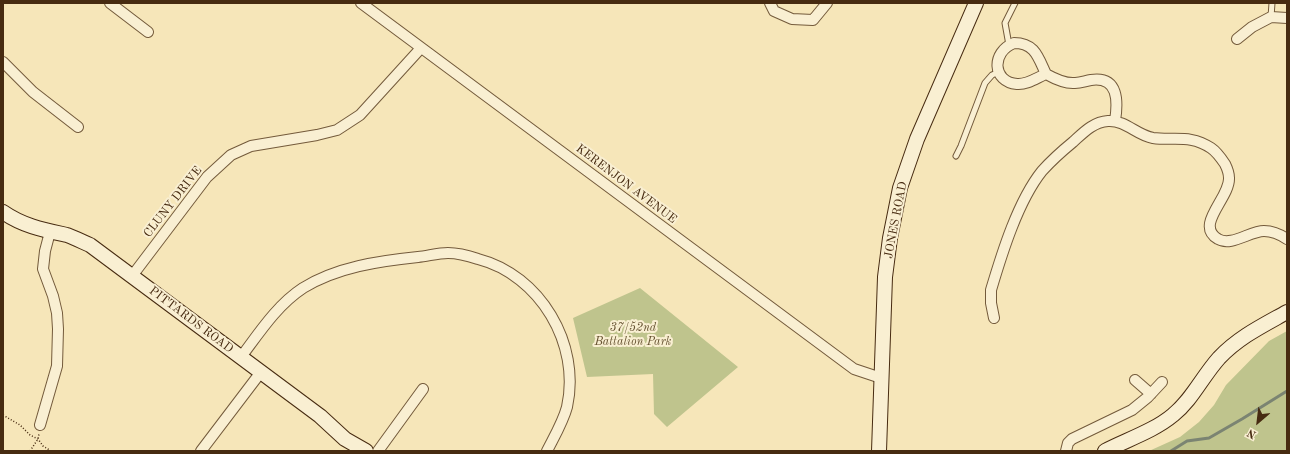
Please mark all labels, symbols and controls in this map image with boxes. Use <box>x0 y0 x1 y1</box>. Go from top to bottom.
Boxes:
street label: KERENJON AVENUE <box>573 141 679 227</box>
street label: CLUNY DRIVE <box>141 164 205 240</box>
street label: JONES ROAD <box>881 180 911 260</box>
street label: PITTARDS ROAD <box>146 284 236 356</box>
park label: 37/52nd Battalion Park <box>595 321 671 349</box>
north arrow <box>1238 402 1278 442</box>
text: N <box>1246 426 1258 440</box>

